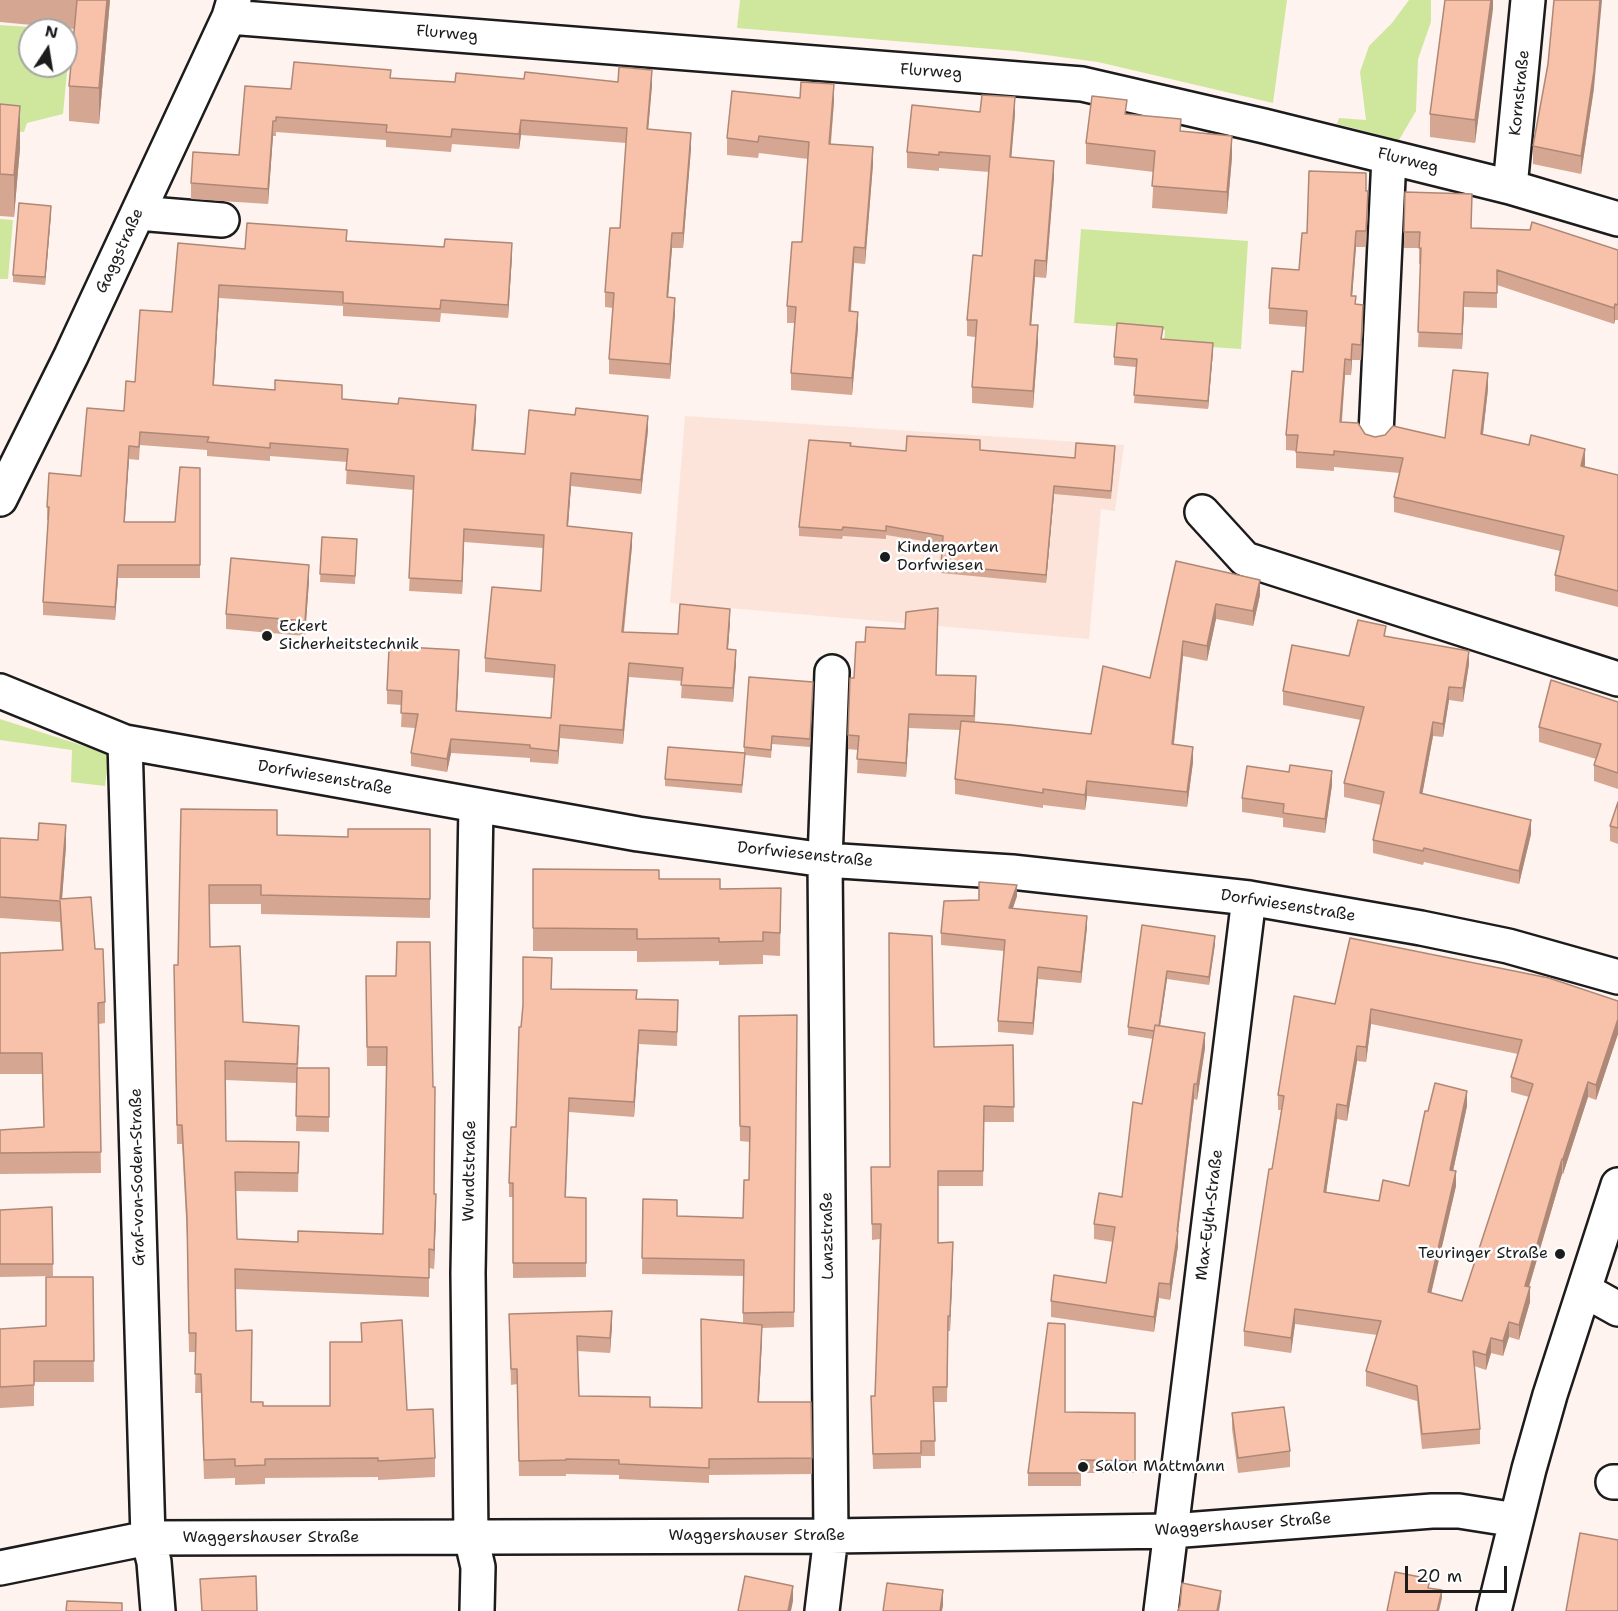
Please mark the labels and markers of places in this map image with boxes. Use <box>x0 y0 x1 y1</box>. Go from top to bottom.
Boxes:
place label: Kindergarten Dorfwiesen <box>897 538 999 576</box>
marker: Kindergarten Dorfwiesen <box>878 550 892 564</box>
place label: Eckert Sicherheitstechnik <box>279 617 419 655</box>
marker: Eckert Sicherheitstechnik <box>260 629 274 643</box>
place label: Teuringer Straße <box>1418 1244 1548 1264</box>
marker: Teuringer Straße <box>1553 1247 1567 1261</box>
place label: Salon Mattmann <box>1095 1457 1225 1477</box>
marker: Salon Mattmann <box>1076 1460 1090 1474</box>

